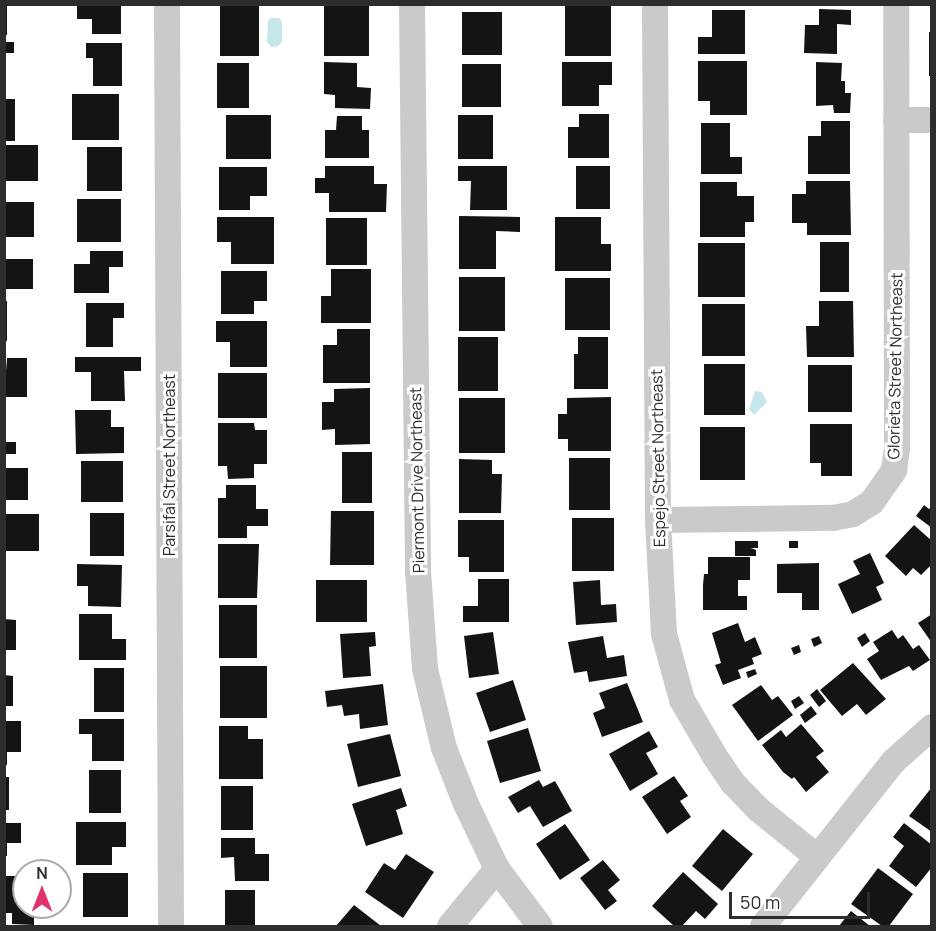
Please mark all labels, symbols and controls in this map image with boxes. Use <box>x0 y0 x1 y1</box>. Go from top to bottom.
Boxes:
street label: Glorieta Street Northeast <box>884 272 906 460</box>
street label: Espejo Street Northeast <box>647 369 669 547</box>
street label: Parsifal Street Northeast <box>159 374 179 556</box>
street label: Piermont Drive Northeast <box>406 387 428 573</box>
north arrow <box>12 859 72 919</box>
text: N <box>36 862 48 884</box>
scale bar <box>732 880 873 918</box>
text: 50 m <box>740 890 780 914</box>

